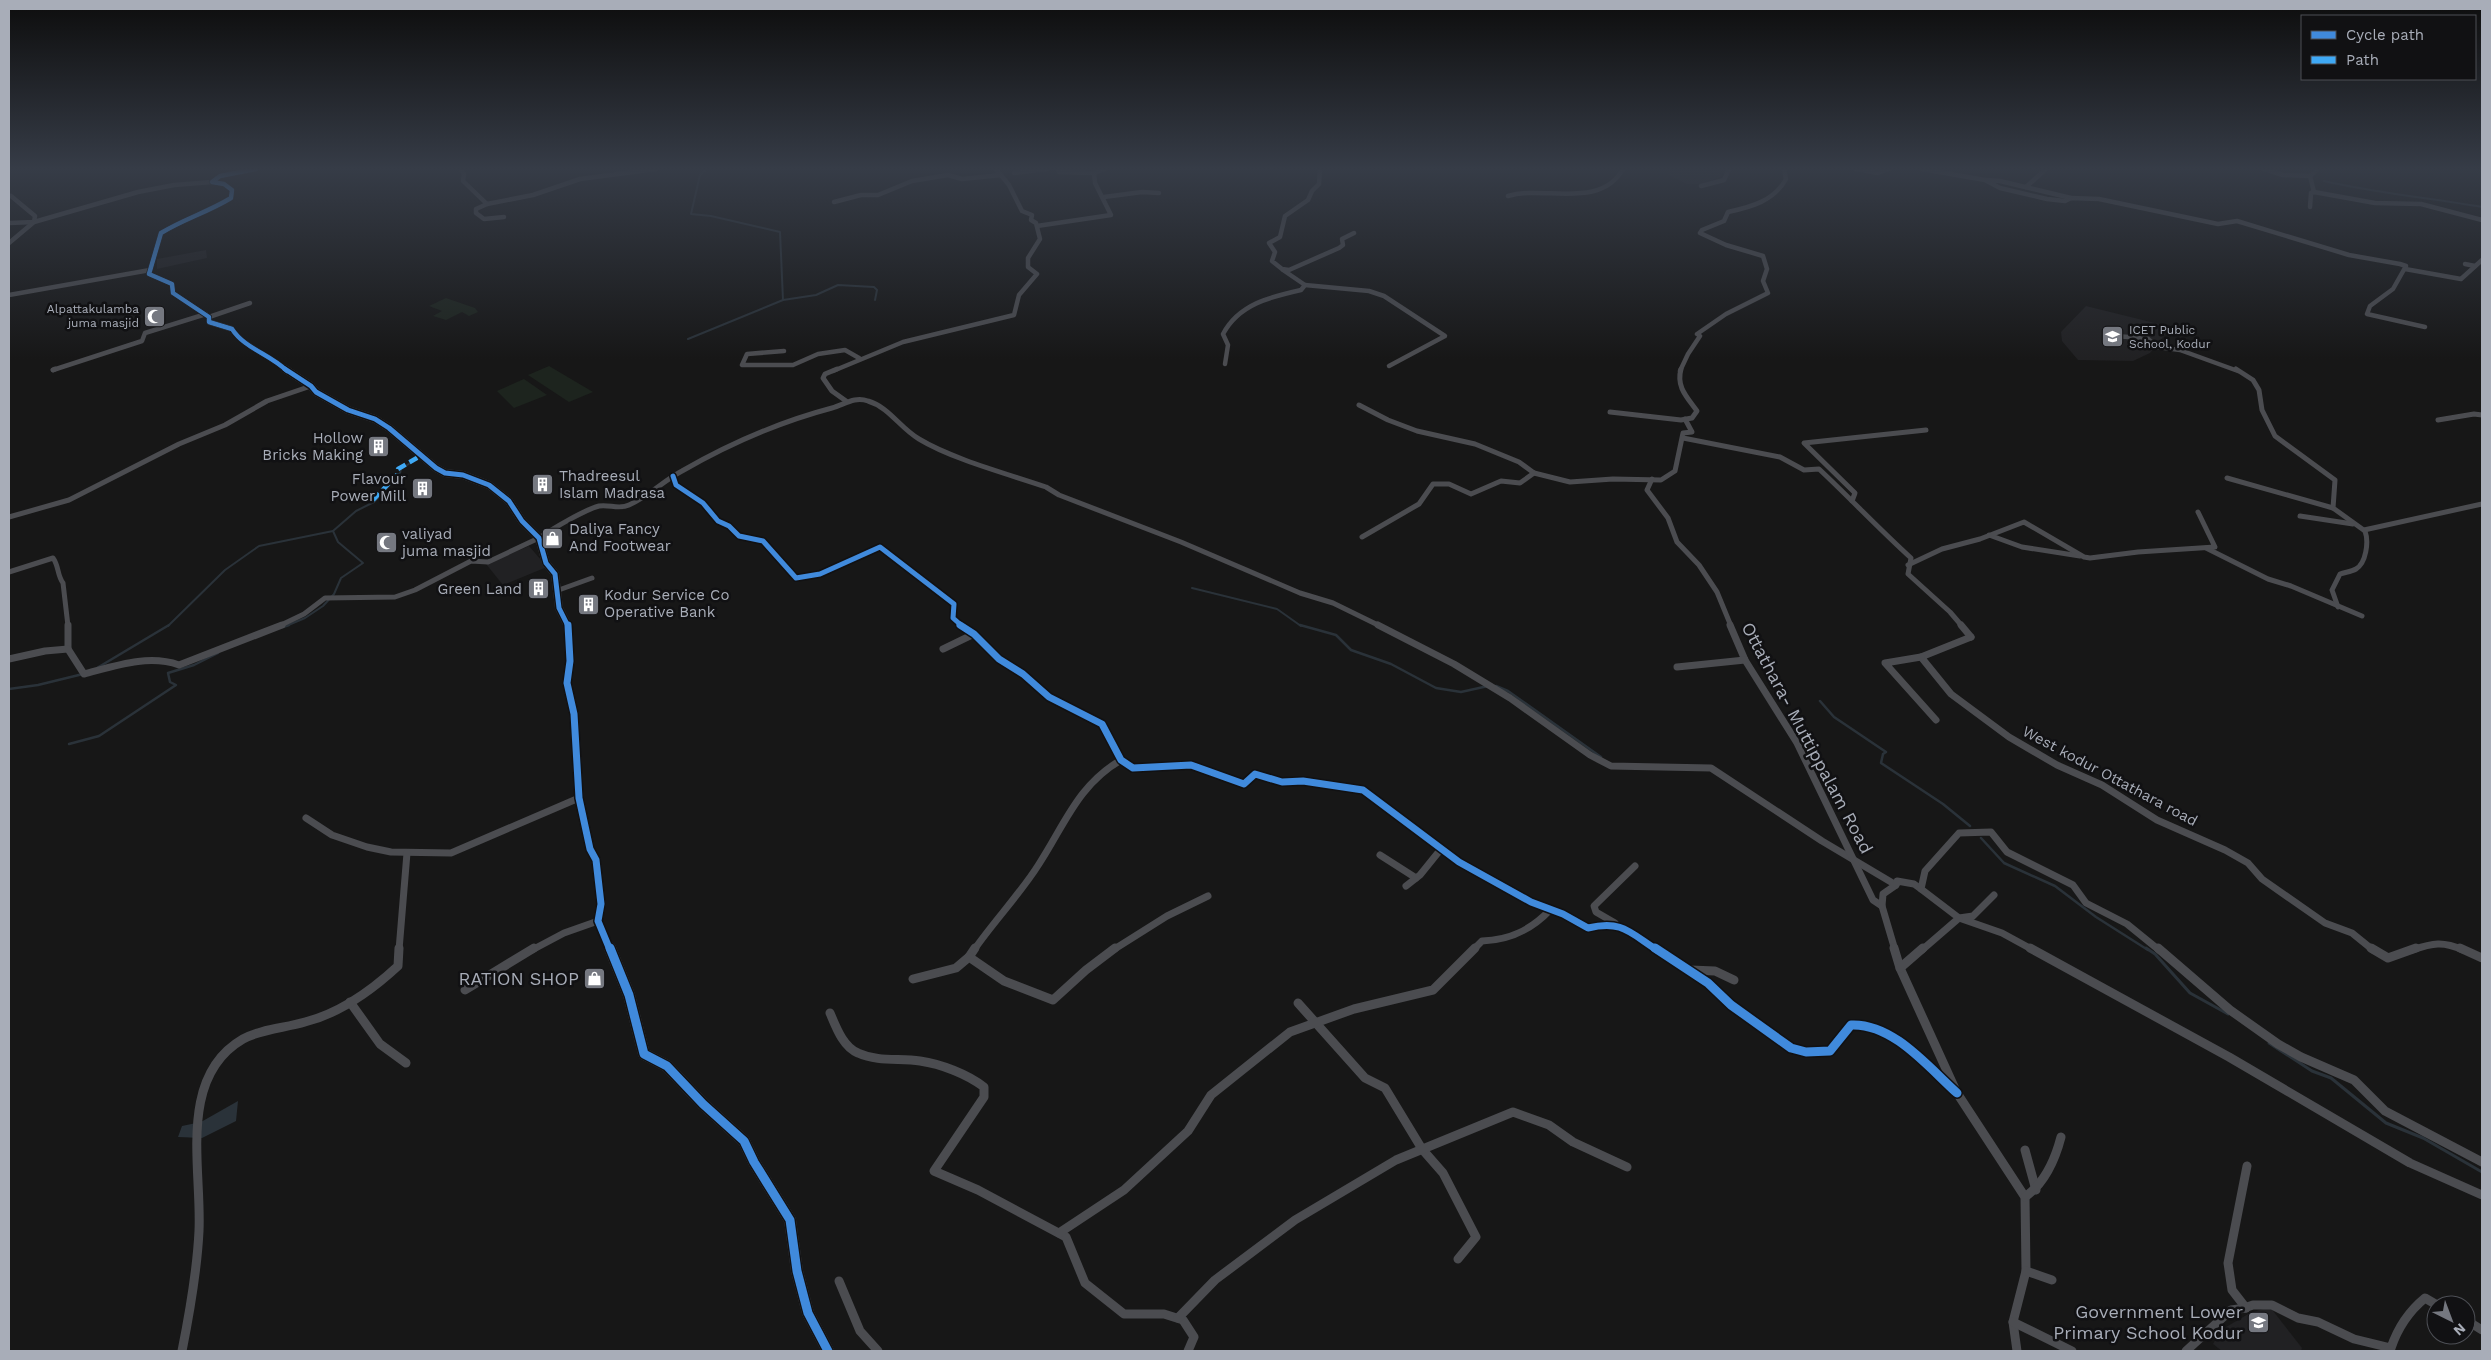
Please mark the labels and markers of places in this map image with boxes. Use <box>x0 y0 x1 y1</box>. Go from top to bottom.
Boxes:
place label: Alpattakulamba juma masjid <box>47 302 139 330</box>
mosque icon: Alpattakulamba juma masjid <box>143 304 167 328</box>
place label: ICET Public School, Kodur <box>2129 323 2211 351</box>
school or university icon: ICET Public School, Kodur <box>2101 325 2125 349</box>
place label: Hollow Bricks Making <box>262 429 363 464</box>
building icon: Hollow Bricks Making <box>367 435 391 459</box>
place label: Thadreesul Islam Madrasa <box>559 467 666 502</box>
place label: Flavour Power Mill <box>330 470 406 505</box>
building icon: Thadreesul Islam Madrasa <box>531 473 555 497</box>
building icon: Flavour Power Mill <box>410 476 434 500</box>
place label: Daliya Fancy And Footwear <box>569 520 671 555</box>
place label: valiyad juma masjid <box>400 525 491 560</box>
shop icon: Daliya Fancy And Footwear <box>541 526 565 550</box>
mosque icon: valiyad juma masjid <box>374 531 398 555</box>
building icon: Green Land <box>526 577 550 601</box>
place label: Green Land <box>437 580 522 598</box>
place label: Kodur Service Co Operative Bank <box>604 586 729 621</box>
building icon: Kodur Service Co Operative Bank <box>576 592 600 616</box>
shop icon: RATION SHOP <box>583 967 607 991</box>
place label: RATION SHOP <box>459 968 579 989</box>
place label: Government Lower Primary School Kodur <box>2053 1301 2243 1343</box>
school or university icon: Government Lower Primary School Kodur <box>2247 1310 2271 1334</box>

